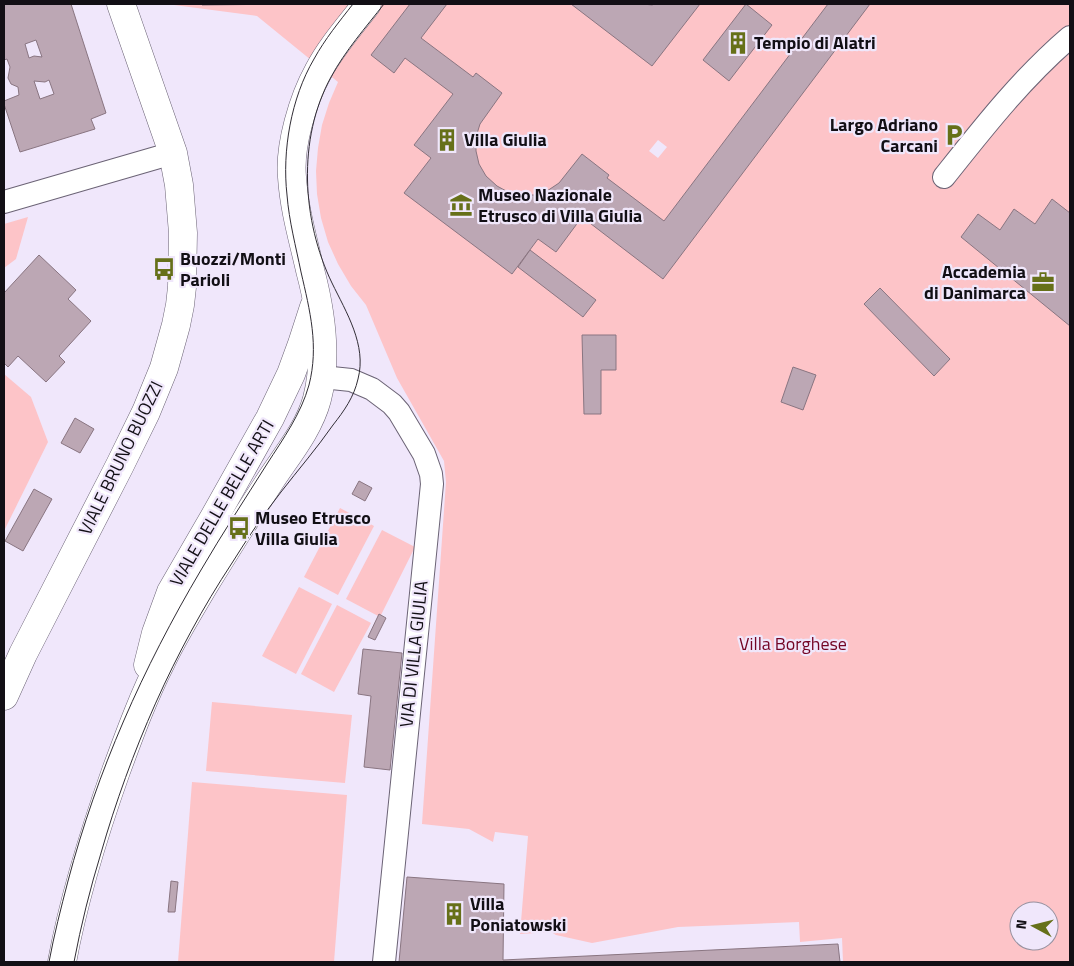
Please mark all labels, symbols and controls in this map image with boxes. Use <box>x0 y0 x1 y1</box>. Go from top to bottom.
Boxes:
place label: Tempio di Alatri <box>754 29 876 56</box>
building icon: Tempio di Alatri <box>725 30 751 56</box>
place label: Largo Adriano Carcani <box>830 111 938 159</box>
parking icon: Largo Adriano Carcani <box>941 122 967 148</box>
place label: Villa Giulia <box>464 126 547 153</box>
building icon: Villa Giulia <box>434 127 460 153</box>
place label: Museo Nazionale Etrusco di Villa Giulia <box>478 181 642 229</box>
museum icon: Museo Nazionale Etrusco di Villa Giulia <box>448 192 474 218</box>
place label: Buozzi/Monti Parioli <box>180 245 286 293</box>
bus stop icon: Buozzi/Monti Parioli <box>151 256 177 282</box>
place label: Accademia di Danimarca <box>924 258 1026 306</box>
office icon: Accademia di Danimarca <box>1030 269 1056 295</box>
street label: VIALE BRUNO BUOZZI <box>72 376 170 539</box>
street label: VIALE DELLE BELLE ARTI <box>163 414 280 591</box>
place label: Museo Etrusco Villa Giulia <box>255 504 371 552</box>
bus stop icon: Museo Etrusco Villa Giulia <box>226 515 252 541</box>
street label: VIA DI VILLA GIULIA <box>392 579 435 729</box>
park label: Villa Borghese <box>739 630 847 657</box>
place label: Villa Poniatowski <box>470 890 566 938</box>
building icon: Villa Poniatowski <box>441 901 467 927</box>
north arrow <box>1009 901 1059 951</box>
text: N <box>1010 918 1032 930</box>

